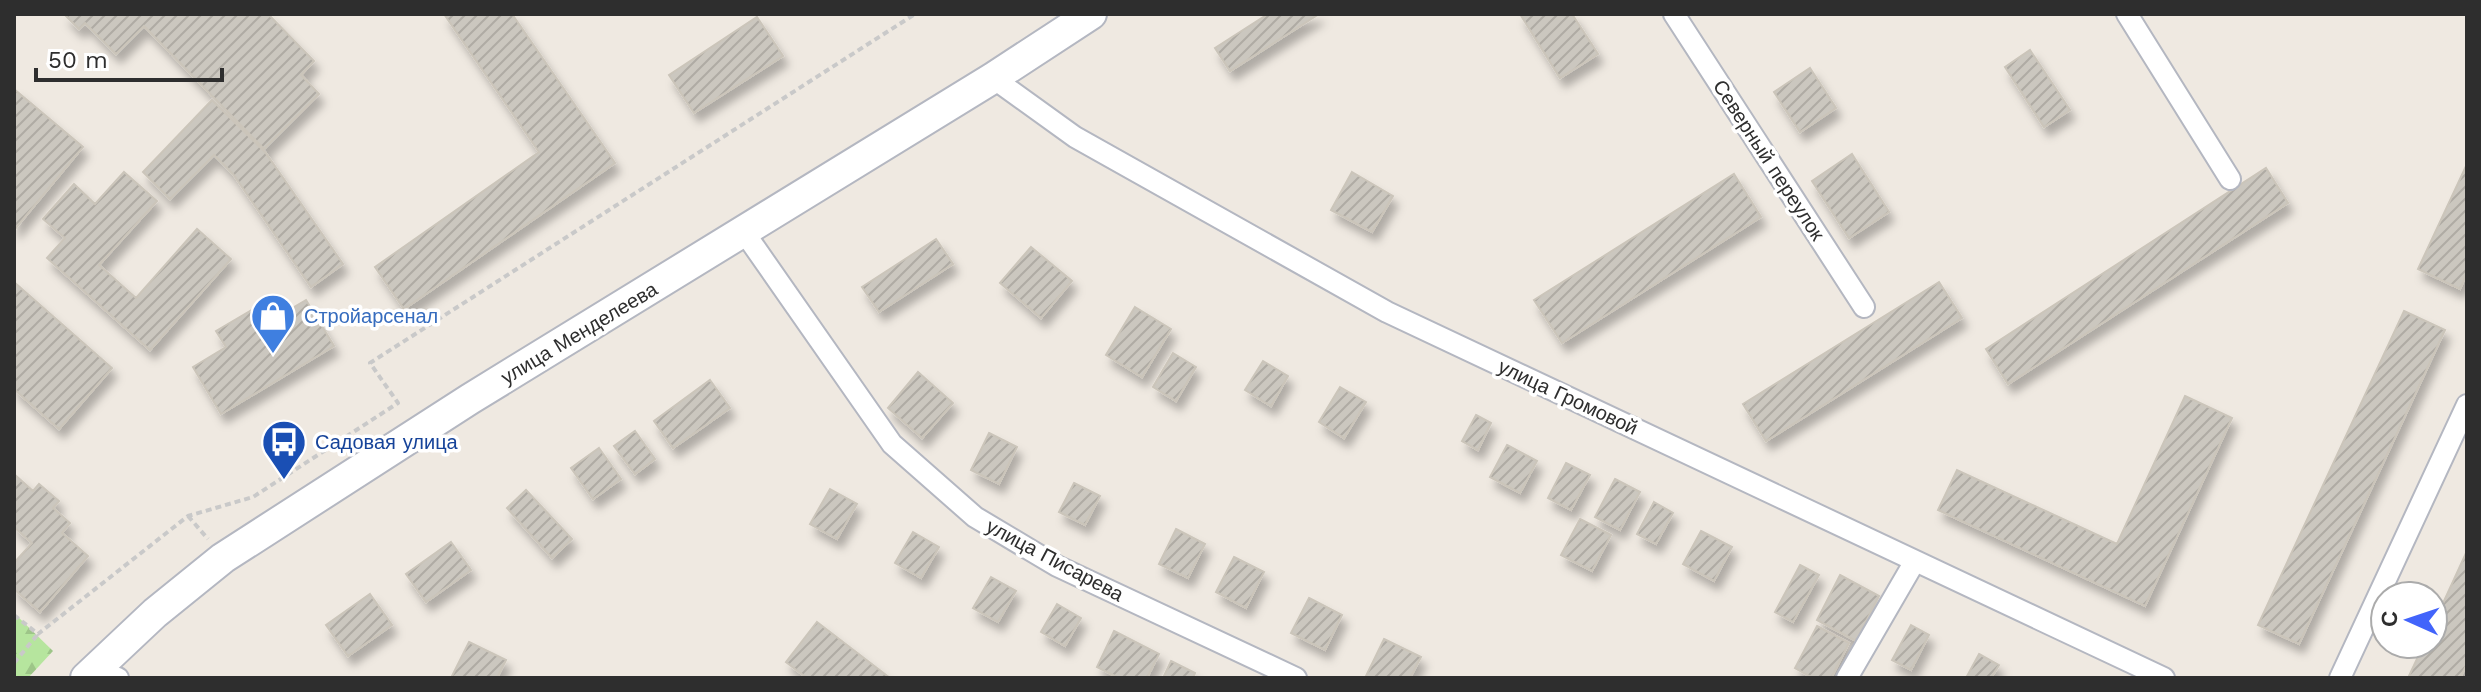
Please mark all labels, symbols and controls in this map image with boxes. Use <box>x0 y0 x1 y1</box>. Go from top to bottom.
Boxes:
scale bar <box>36 32 222 82</box>
text: 50 m <box>48 46 108 74</box>
street label: Северный переулок <box>1708 75 1830 245</box>
street label: улица Менделеева <box>496 276 662 389</box>
shop icon: Стройарсенал <box>249 292 297 355</box>
place label: Стройарсенал <box>304 304 438 328</box>
street label: улица Громовой <box>1494 354 1642 440</box>
bus stop icon: Садовая улица <box>260 418 308 481</box>
place label: Садовая улица <box>315 430 459 454</box>
street label: улица Писарева <box>982 514 1129 607</box>
north arrow <box>2369 580 2449 660</box>
text: С <box>2377 610 2402 628</box>

